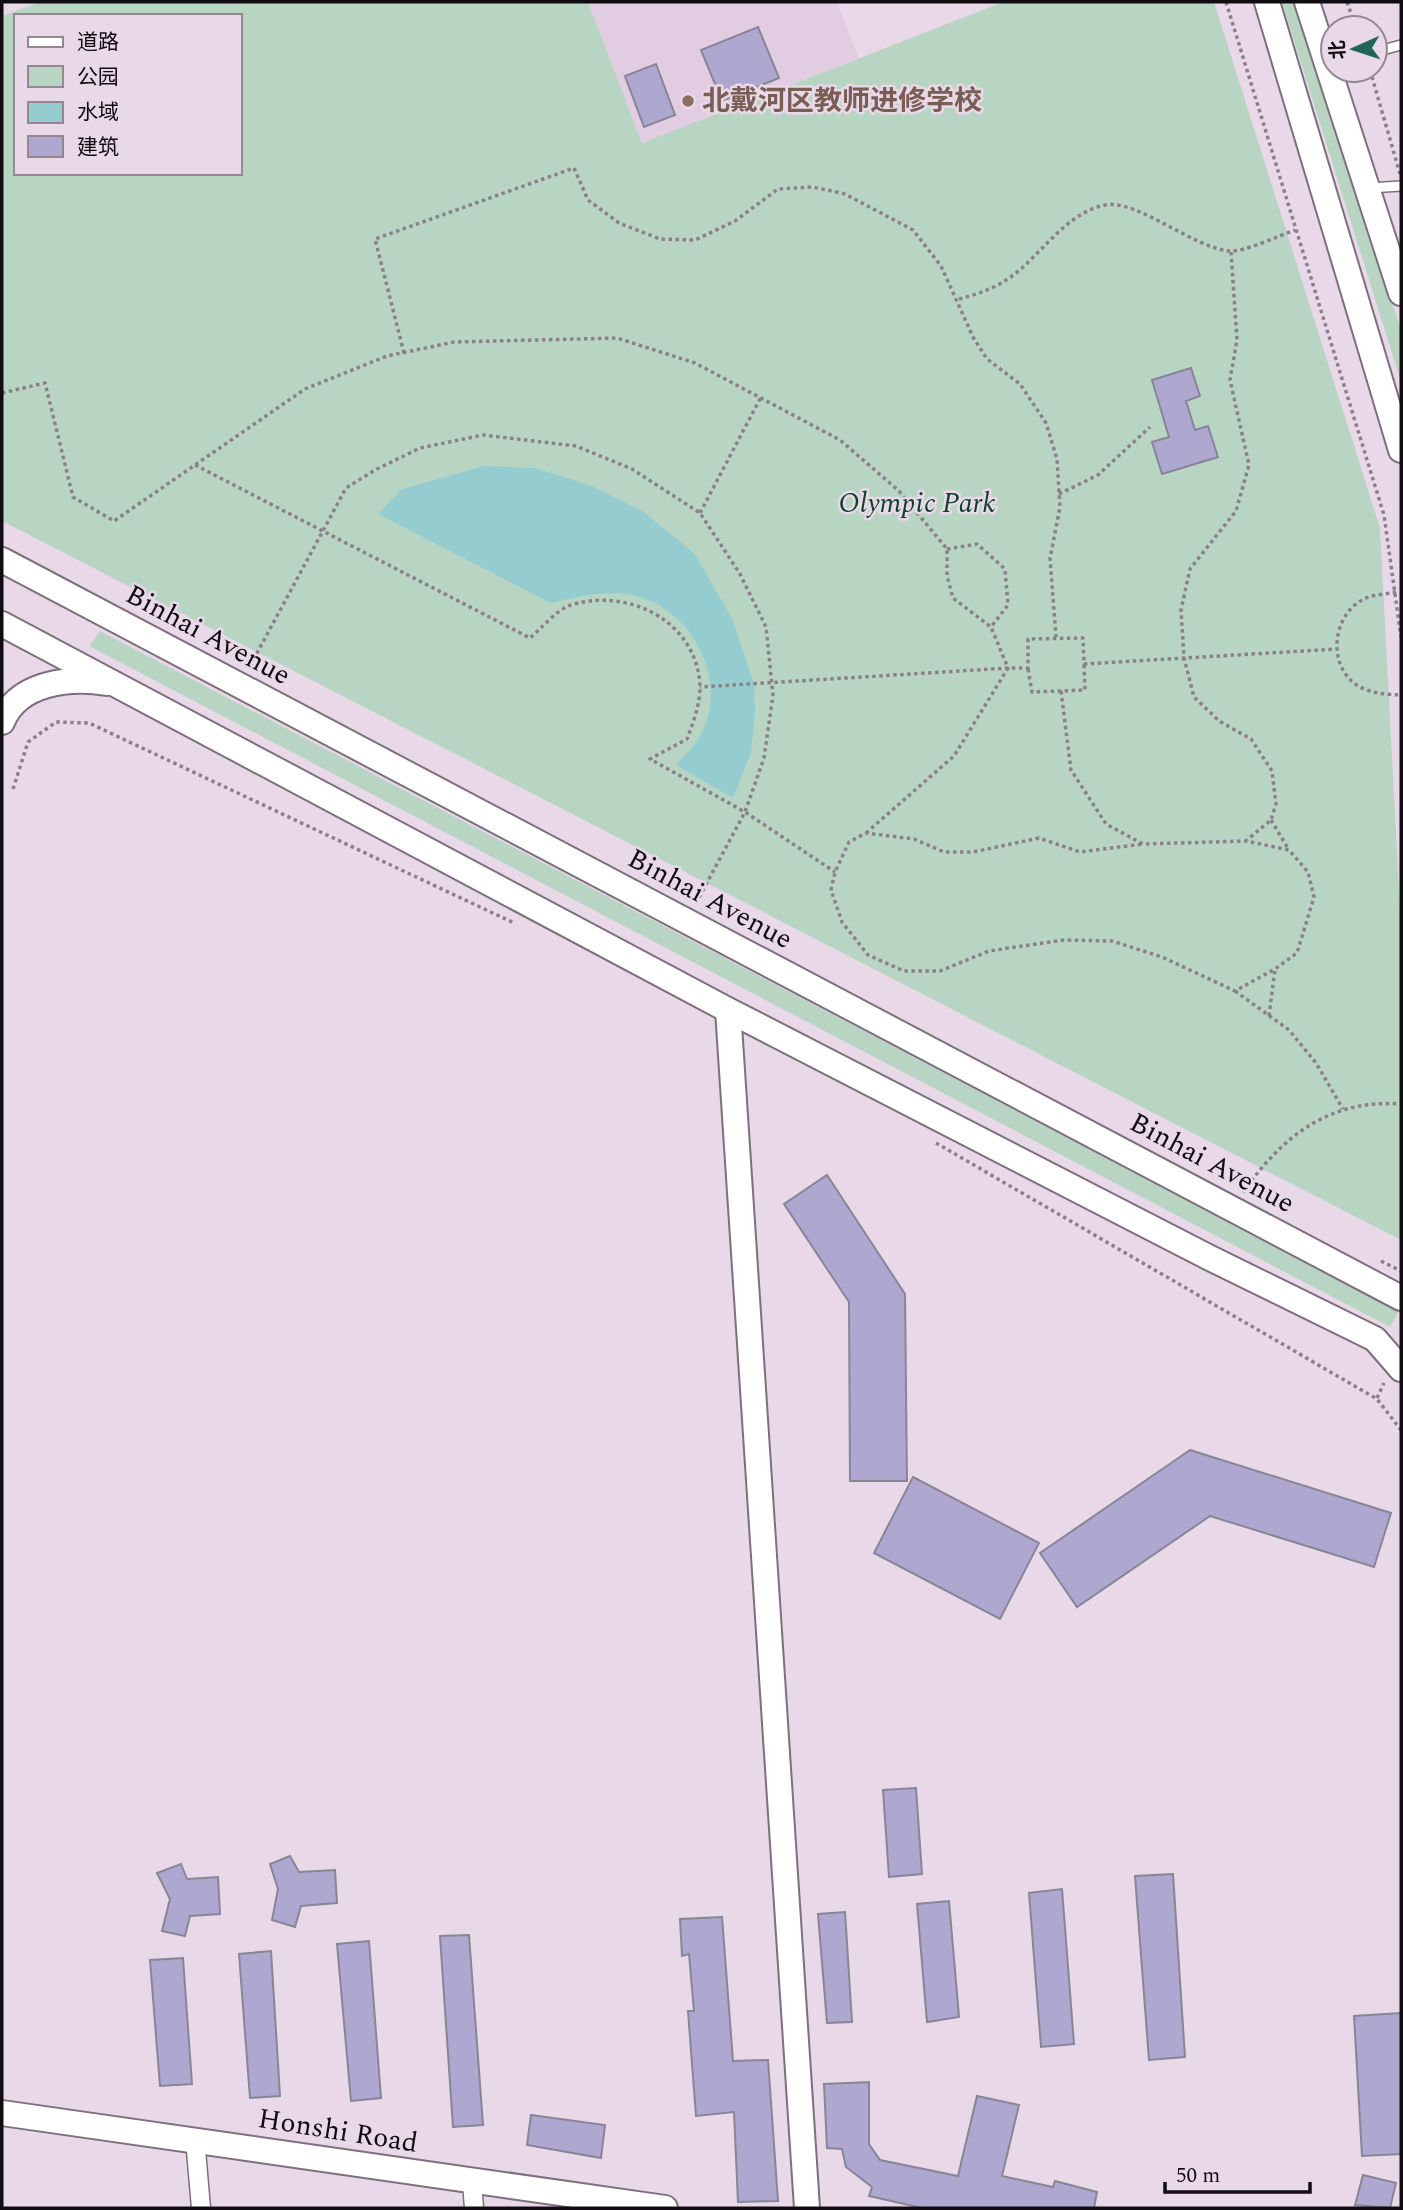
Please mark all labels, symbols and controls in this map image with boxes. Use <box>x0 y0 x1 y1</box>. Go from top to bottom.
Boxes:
legend <box>14 14 242 175</box>
north arrow <box>1319 14 1389 84</box>
text: 道路 <box>77 27 119 59</box>
text: 北 <box>1324 40 1353 60</box>
text: 公园 <box>77 62 119 94</box>
place label: 北戴河区教师进修学校 <box>702 80 982 123</box>
marker: 北戴河区教师进修学校 <box>680 93 696 109</box>
text: 水域 <box>77 97 119 129</box>
text: 建筑 <box>77 132 119 164</box>
park label: Olympic Park <box>839 482 995 525</box>
street label: Binhai Avenue <box>118 573 298 697</box>
street label: Binhai Avenue <box>620 837 800 961</box>
street label: Binhai Avenue <box>1122 1101 1302 1225</box>
street label: Honshi Road <box>255 2097 421 2165</box>
scale bar <box>1165 2150 1310 2194</box>
text: 50 m <box>1176 2160 1220 2192</box>

